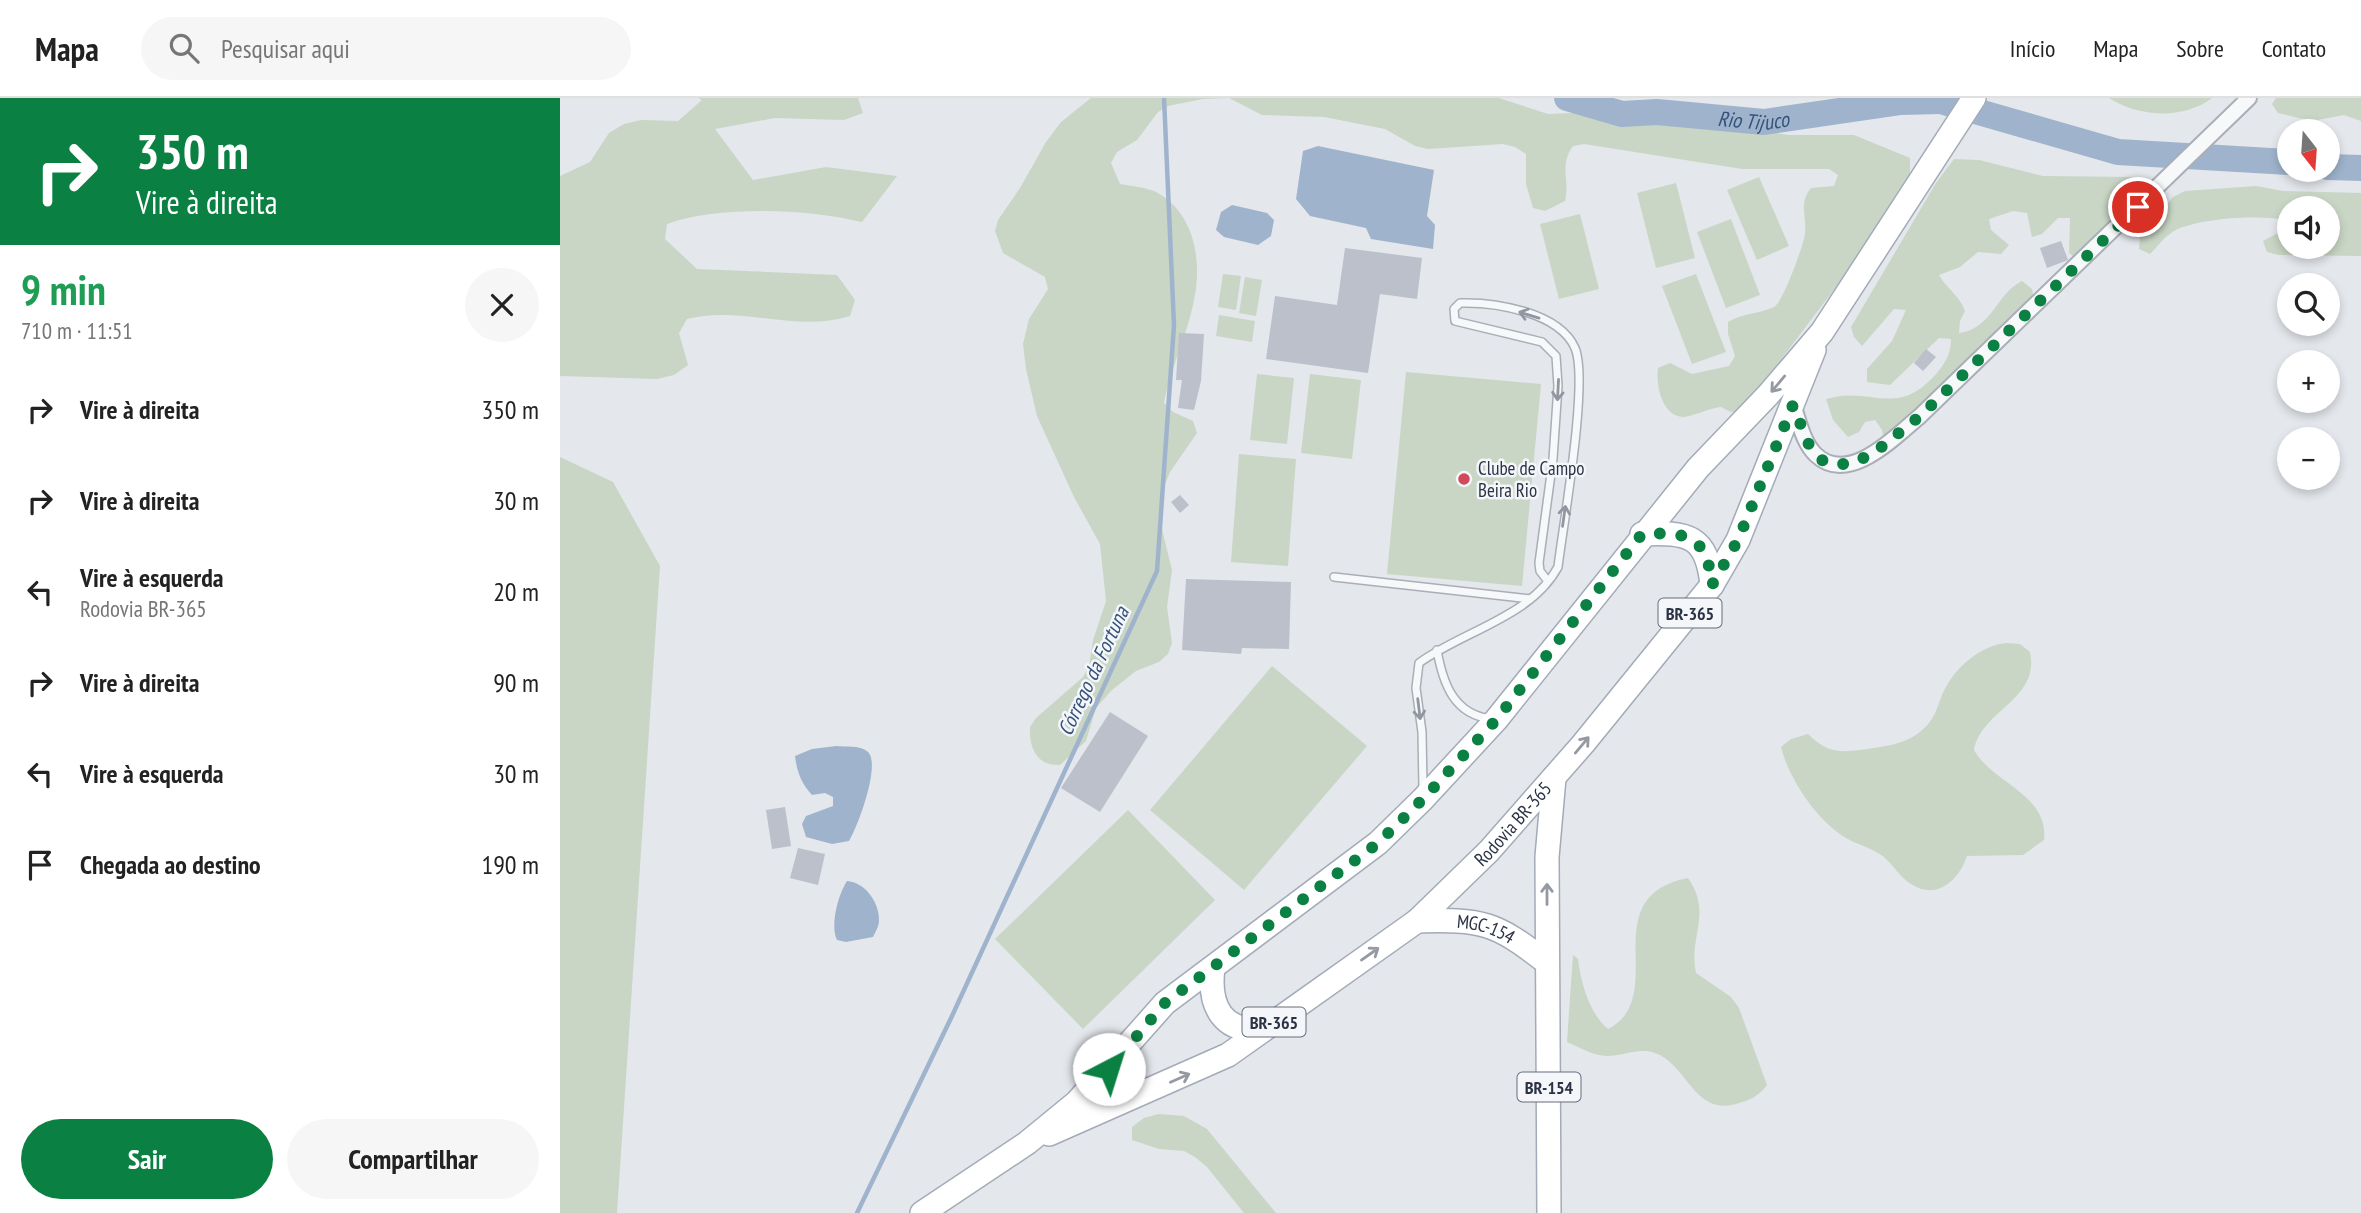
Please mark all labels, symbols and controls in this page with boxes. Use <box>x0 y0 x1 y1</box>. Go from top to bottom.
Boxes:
search box <box>141 17 631 80</box>
text: Mapa <box>35 27 99 70</box>
icon: search <box>165 29 203 67</box>
text: Pesquisar aqui <box>221 32 350 65</box>
text: Início <box>2010 33 2055 64</box>
text: Mapa <box>2093 33 2138 64</box>
text: Sobre <box>2176 33 2224 64</box>
text: Contato <box>2262 33 2326 64</box>
water label: Rio Tijuco <box>1716 104 1793 136</box>
text: 350 m <box>136 119 249 183</box>
north arrow <box>2277 119 2340 182</box>
map controls <box>2277 119 2340 490</box>
icon: right <box>21 126 112 217</box>
pin <box>2108 177 2168 237</box>
text: Vire à direita <box>136 181 277 223</box>
icon: arrive <box>2119 188 2157 226</box>
button: sound <box>2277 196 2340 259</box>
text: 9 min <box>21 262 106 317</box>
button: close <box>465 268 539 342</box>
button: search <box>2277 273 2340 336</box>
one-way arrow <box>1519 308 1541 321</box>
text: 710 m · 11:51 <box>21 316 133 345</box>
button: + <box>2277 350 2340 413</box>
one-way arrow <box>1770 375 1786 393</box>
one-way arrow <box>1551 379 1564 402</box>
icon: right <box>21 391 59 429</box>
text: Vire à direita <box>80 393 199 426</box>
text: 350 m <box>481 393 539 426</box>
button: − <box>2277 427 2340 490</box>
place label: Clube de Campo Beira Rio <box>1478 456 1585 502</box>
marker: Clube de Campo Beira Rio <box>1456 471 1472 487</box>
icon: right <box>21 482 59 520</box>
text: Vire à direita <box>80 484 199 517</box>
text: 30 m <box>493 484 539 517</box>
one-way arrow <box>1558 505 1571 528</box>
text: Vire à esquerda <box>80 561 223 594</box>
icon: left <box>21 573 59 611</box>
text: 20 m <box>493 575 539 608</box>
text: Rodovia BR-365 <box>80 594 207 623</box>
road number: BR-365 <box>1658 598 1722 628</box>
water label: Córrego da Fortuna <box>1051 601 1135 740</box>
icon: right <box>21 664 59 702</box>
text: Vire à direita <box>80 666 199 699</box>
text: 90 m <box>493 666 539 699</box>
one-way arrow <box>1413 697 1426 720</box>
one-way arrow <box>1574 736 1590 754</box>
icon: left <box>21 755 59 793</box>
text: Vire à esquerda <box>80 757 223 790</box>
text: 30 m <box>493 757 539 790</box>
street label: Rodovia BR-365 <box>1469 777 1556 871</box>
icon: arrive <box>21 846 59 884</box>
text: Chegada ao destino <box>80 848 261 881</box>
text: 190 m <box>481 848 539 881</box>
one-way arrow <box>1540 882 1554 905</box>
street label: MGC-154 <box>1456 909 1520 949</box>
one-way arrow <box>1360 947 1379 961</box>
road number: BR-365 <box>1242 1007 1306 1037</box>
position arrow <box>1072 1032 1146 1106</box>
one-way arrow <box>1169 1071 1190 1084</box>
road number: BR-154 <box>1518 1072 1580 1102</box>
button: Sair <box>21 1119 273 1199</box>
button: Compartilhar <box>287 1119 539 1199</box>

